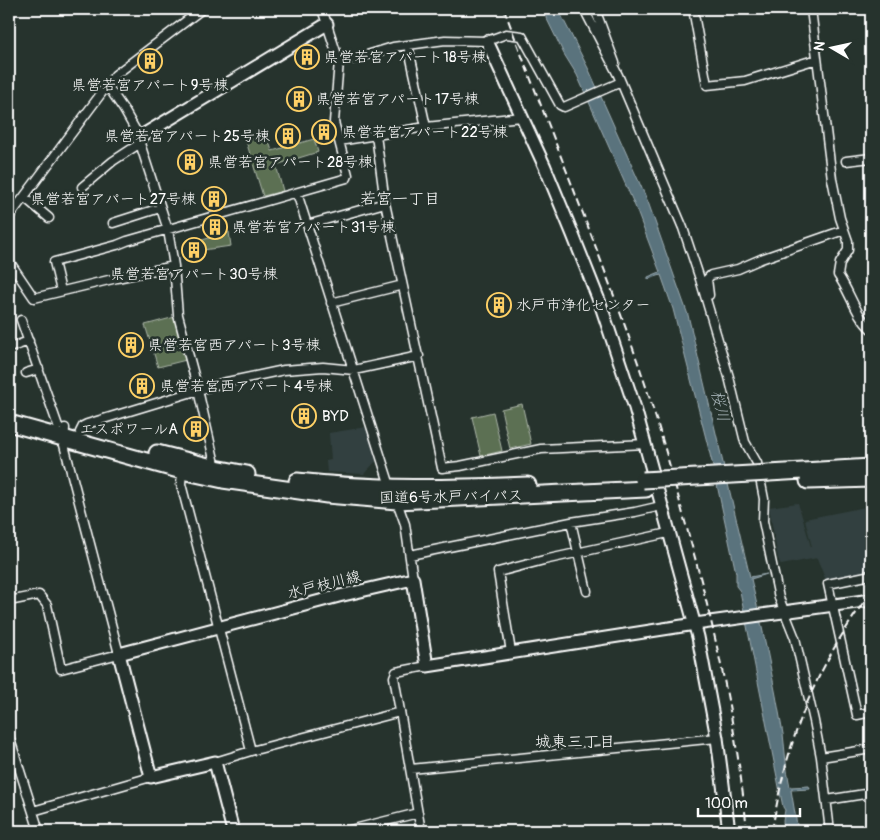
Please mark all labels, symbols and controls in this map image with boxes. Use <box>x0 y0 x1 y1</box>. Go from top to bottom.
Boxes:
north arrow <box>808 22 858 72</box>
text: N <box>811 40 829 52</box>
building icon: 県営若宮アパート18号棟 <box>294 44 320 70</box>
building icon: 県営若宮アパート9号棟 <box>137 48 163 74</box>
place label: 県営若宮アパート18号棟 <box>324 48 487 67</box>
place label: 県営若宮アパート9号棟 <box>72 76 228 95</box>
building icon: 県営若宮アパート17号棟 <box>286 86 312 112</box>
place label: 県営若宮アパート17号棟 <box>316 90 479 109</box>
building icon: 県営若宮アパート22号棟 <box>311 119 337 145</box>
building icon: 県営若宮アパート25号棟 <box>275 123 301 149</box>
place label: 県営若宮アパート22号棟 <box>342 123 508 142</box>
place label: 県営若宮アパート25号棟 <box>104 127 270 146</box>
building icon: 県営若宮アパート28号棟 <box>177 149 203 175</box>
place label: 県営若宮アパート28号棟 <box>208 153 373 172</box>
building icon: 県営若宮アパート27号棟 <box>201 186 227 212</box>
district label: 若宮一丁目 <box>360 189 440 209</box>
place label: 県営若宮アパート27号棟 <box>31 190 196 209</box>
building icon: 県営若宮アパート31号棟 <box>202 214 228 240</box>
place label: 県営若宮アパート31号棟 <box>232 218 395 237</box>
building icon: 県営若宮アパート30号棟 <box>181 237 207 263</box>
place label: 県営若宮アパート30号棟 <box>110 265 278 284</box>
building icon: 水戸市浄化センター <box>486 292 512 318</box>
place label: 水戸市浄化センター <box>516 296 650 315</box>
building icon: 県営若宮西アパート3号棟 <box>118 332 144 358</box>
place label: 県営若宮西アパート3号棟 <box>148 336 320 355</box>
building icon: 県営若宮西アパート4号棟 <box>129 373 155 399</box>
place label: 県営若宮西アパート4号棟 <box>160 377 333 396</box>
water label: 桜川 <box>707 388 733 424</box>
building icon: BYD <box>291 403 317 429</box>
place label: BYD <box>322 407 349 426</box>
building icon: エスポワールA <box>183 416 209 442</box>
place label: エスポワールA <box>79 420 178 439</box>
street label: 国道6号水戸バイパス <box>379 486 523 508</box>
street label: 水戸枝川線 <box>285 567 363 603</box>
district label: 城東三丁目 <box>535 732 615 752</box>
scale bar <box>698 785 800 817</box>
text: 100 m <box>705 794 748 813</box>

